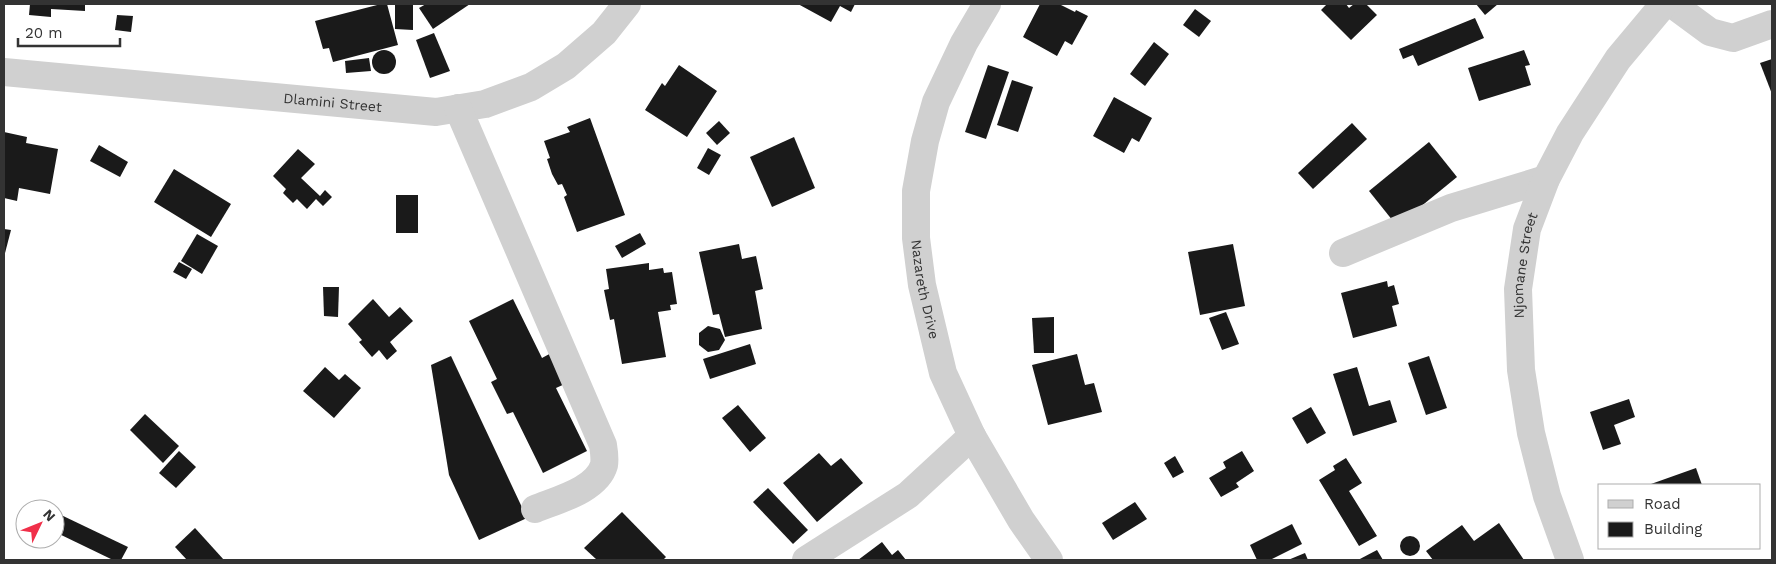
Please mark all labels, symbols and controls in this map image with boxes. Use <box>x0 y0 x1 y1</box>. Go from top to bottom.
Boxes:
scale bar <box>18 15 120 47</box>
text: 20 m <box>25 24 63 42</box>
street label: Dlamini Street <box>283 90 383 115</box>
street label: Njomane Street <box>1510 210 1541 319</box>
street label: Nazareth Drive <box>908 239 943 341</box>
legend <box>1598 484 1761 549</box>
text: Road <box>1644 495 1681 513</box>
north arrow <box>15 499 65 549</box>
text: N <box>40 506 59 524</box>
text: Building <box>1644 520 1702 538</box>

